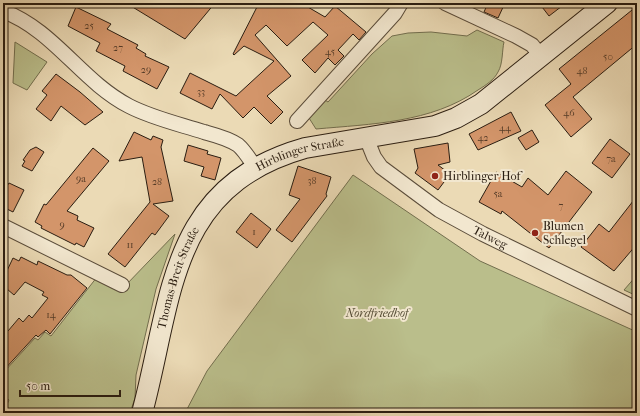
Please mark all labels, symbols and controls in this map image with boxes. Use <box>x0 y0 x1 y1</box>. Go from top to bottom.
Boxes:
house number: 25 <box>84 20 94 32</box>
house number: 27 <box>113 42 123 54</box>
house number: 45 <box>325 46 335 58</box>
house number: 50 <box>603 51 613 63</box>
house number: 29 <box>141 64 151 76</box>
house number: 48 <box>577 65 587 77</box>
house number: 33 <box>197 86 205 98</box>
house number: 46 <box>563 107 575 119</box>
house number: 44 <box>499 122 512 134</box>
house number: 42 <box>477 132 489 144</box>
street label: Hirblinger Straße <box>253 134 345 174</box>
house number: 7a <box>606 153 616 165</box>
place label: Hirblinger Hof <box>443 169 524 183</box>
marker: Hirblinger Hof <box>430 171 440 181</box>
house number: 9a <box>76 173 86 185</box>
house number: 38 <box>307 175 317 187</box>
house number: 28 <box>152 176 162 188</box>
house number: 5a <box>494 188 503 200</box>
house number: 7 <box>559 200 564 212</box>
house number: 9 <box>59 219 65 231</box>
place label: Blumen Schlegel <box>543 219 587 247</box>
street label: Talweg <box>470 223 510 252</box>
street label: Thomas-Breit-Straße <box>154 224 202 330</box>
house number: 1 <box>252 226 256 238</box>
marker: Blumen Schlegel <box>530 228 540 238</box>
house number: 11 <box>126 239 134 251</box>
park label: Nordfriedhof <box>345 306 411 320</box>
house number: 14 <box>46 309 57 321</box>
scale bar <box>20 372 120 398</box>
text: 50 m <box>26 379 50 393</box>

